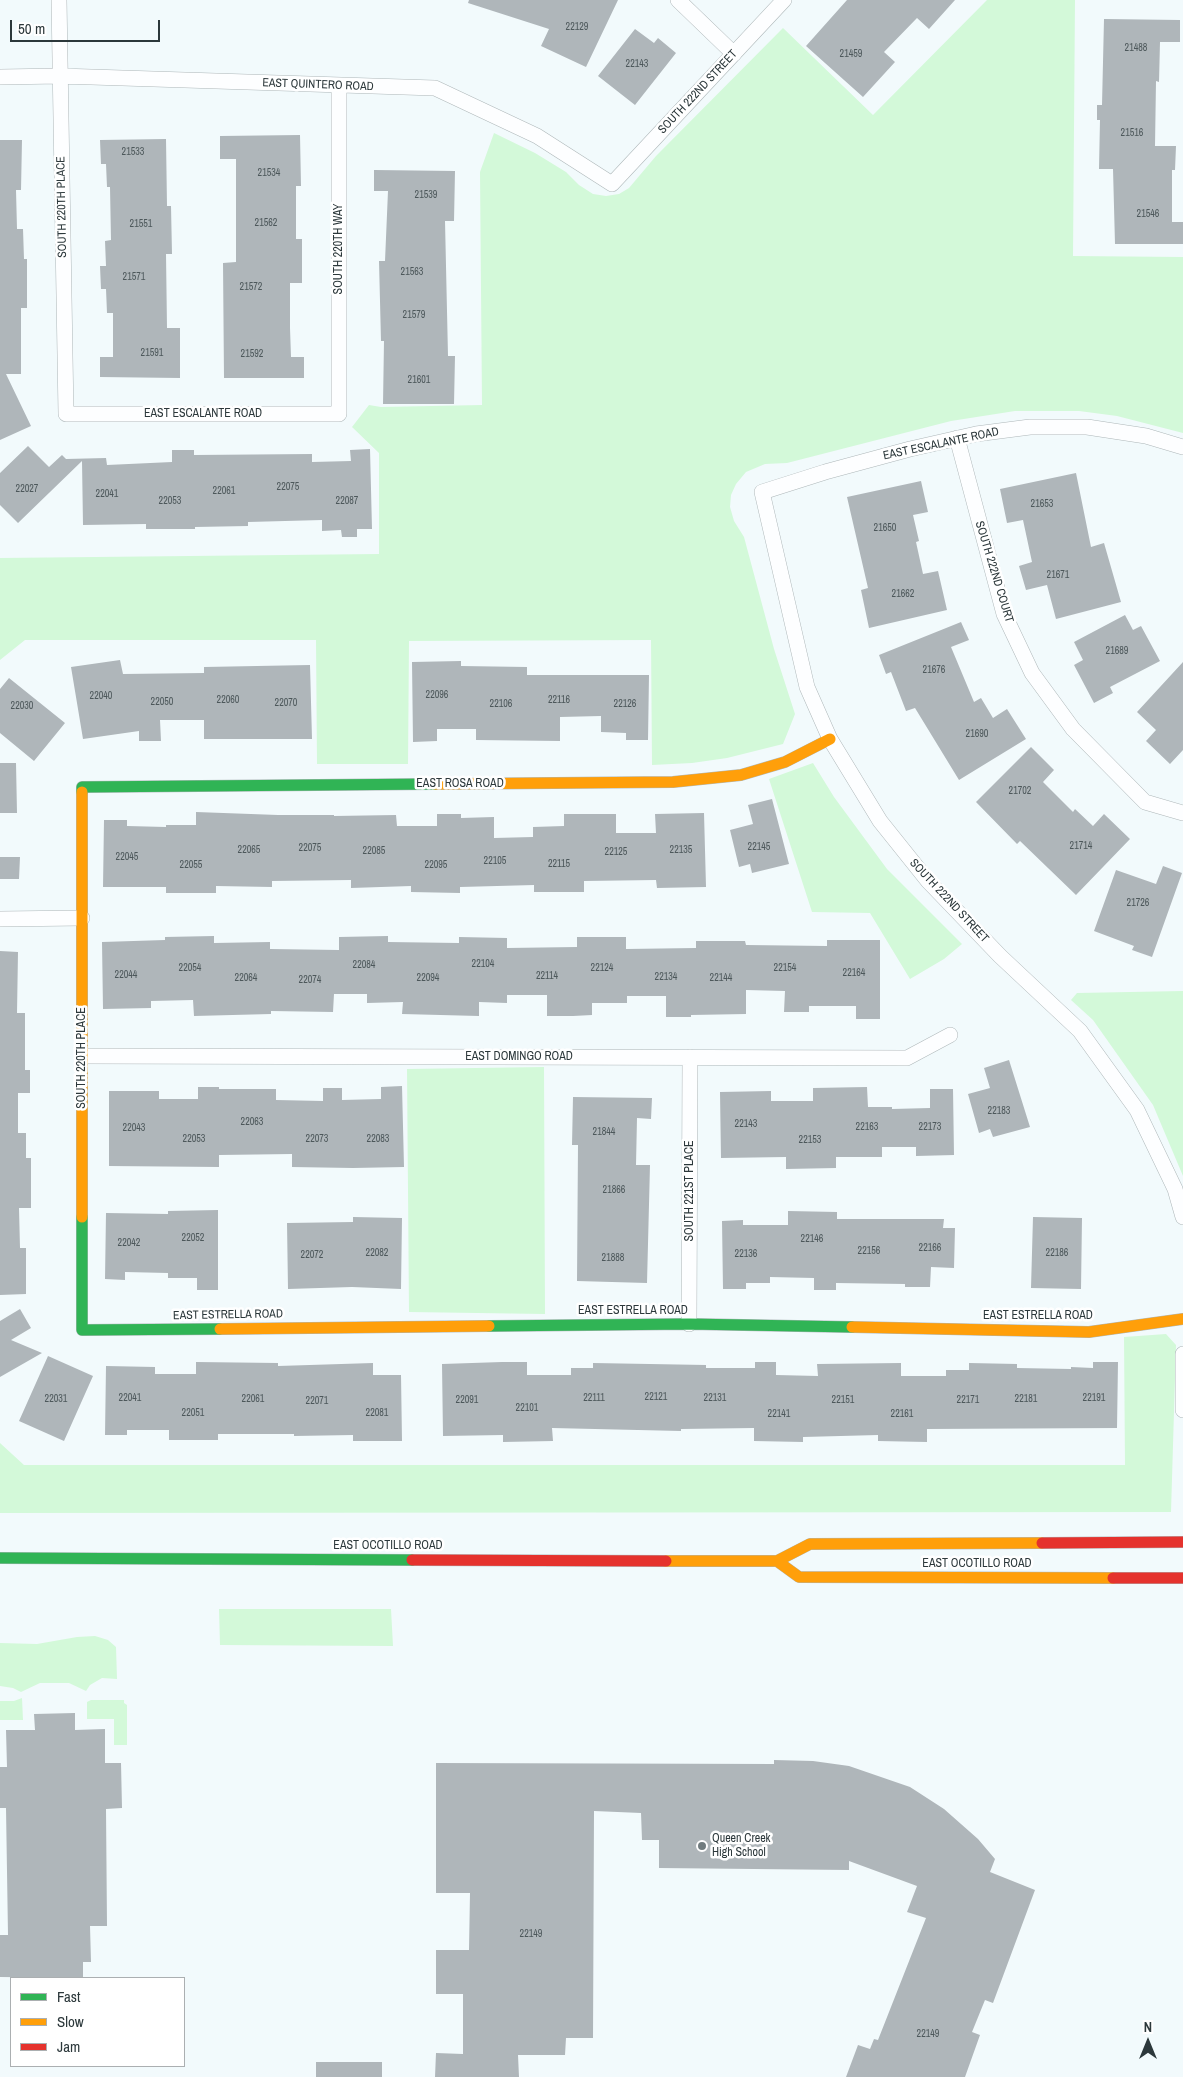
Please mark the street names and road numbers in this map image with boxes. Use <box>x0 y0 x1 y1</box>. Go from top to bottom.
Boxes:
street label: SOUTH 222ND STREET <box>655 47 741 137</box>
street label: EAST QUINTERO ROAD <box>262 76 374 94</box>
street label: SOUTH 220TH PLACE <box>54 156 70 258</box>
street label: SOUTH 220TH WAY <box>332 204 346 294</box>
street label: EAST ESCALANTE ROAD <box>144 407 262 421</box>
street label: EAST ESCALANTE ROAD <box>882 425 1000 463</box>
street label: SOUTH 222ND COURT <box>972 520 1016 624</box>
street label: EAST ROSA ROAD <box>416 777 504 791</box>
street label: SOUTH 222ND STREET <box>906 856 992 946</box>
street label: SOUTH 220TH PLACE <box>75 1007 89 1109</box>
street label: EAST DOMINGO ROAD <box>465 1050 573 1064</box>
street label: SOUTH 221ST PLACE <box>683 1140 697 1242</box>
street label: EAST ESTRELLA ROAD <box>578 1304 688 1318</box>
street label: EAST ESTRELLA ROAD <box>173 1307 283 1323</box>
street label: EAST ESTRELLA ROAD <box>983 1309 1093 1323</box>
street label: EAST OCOTILLO ROAD <box>333 1539 443 1553</box>
street label: EAST OCOTILLO ROAD <box>922 1557 1032 1571</box>

